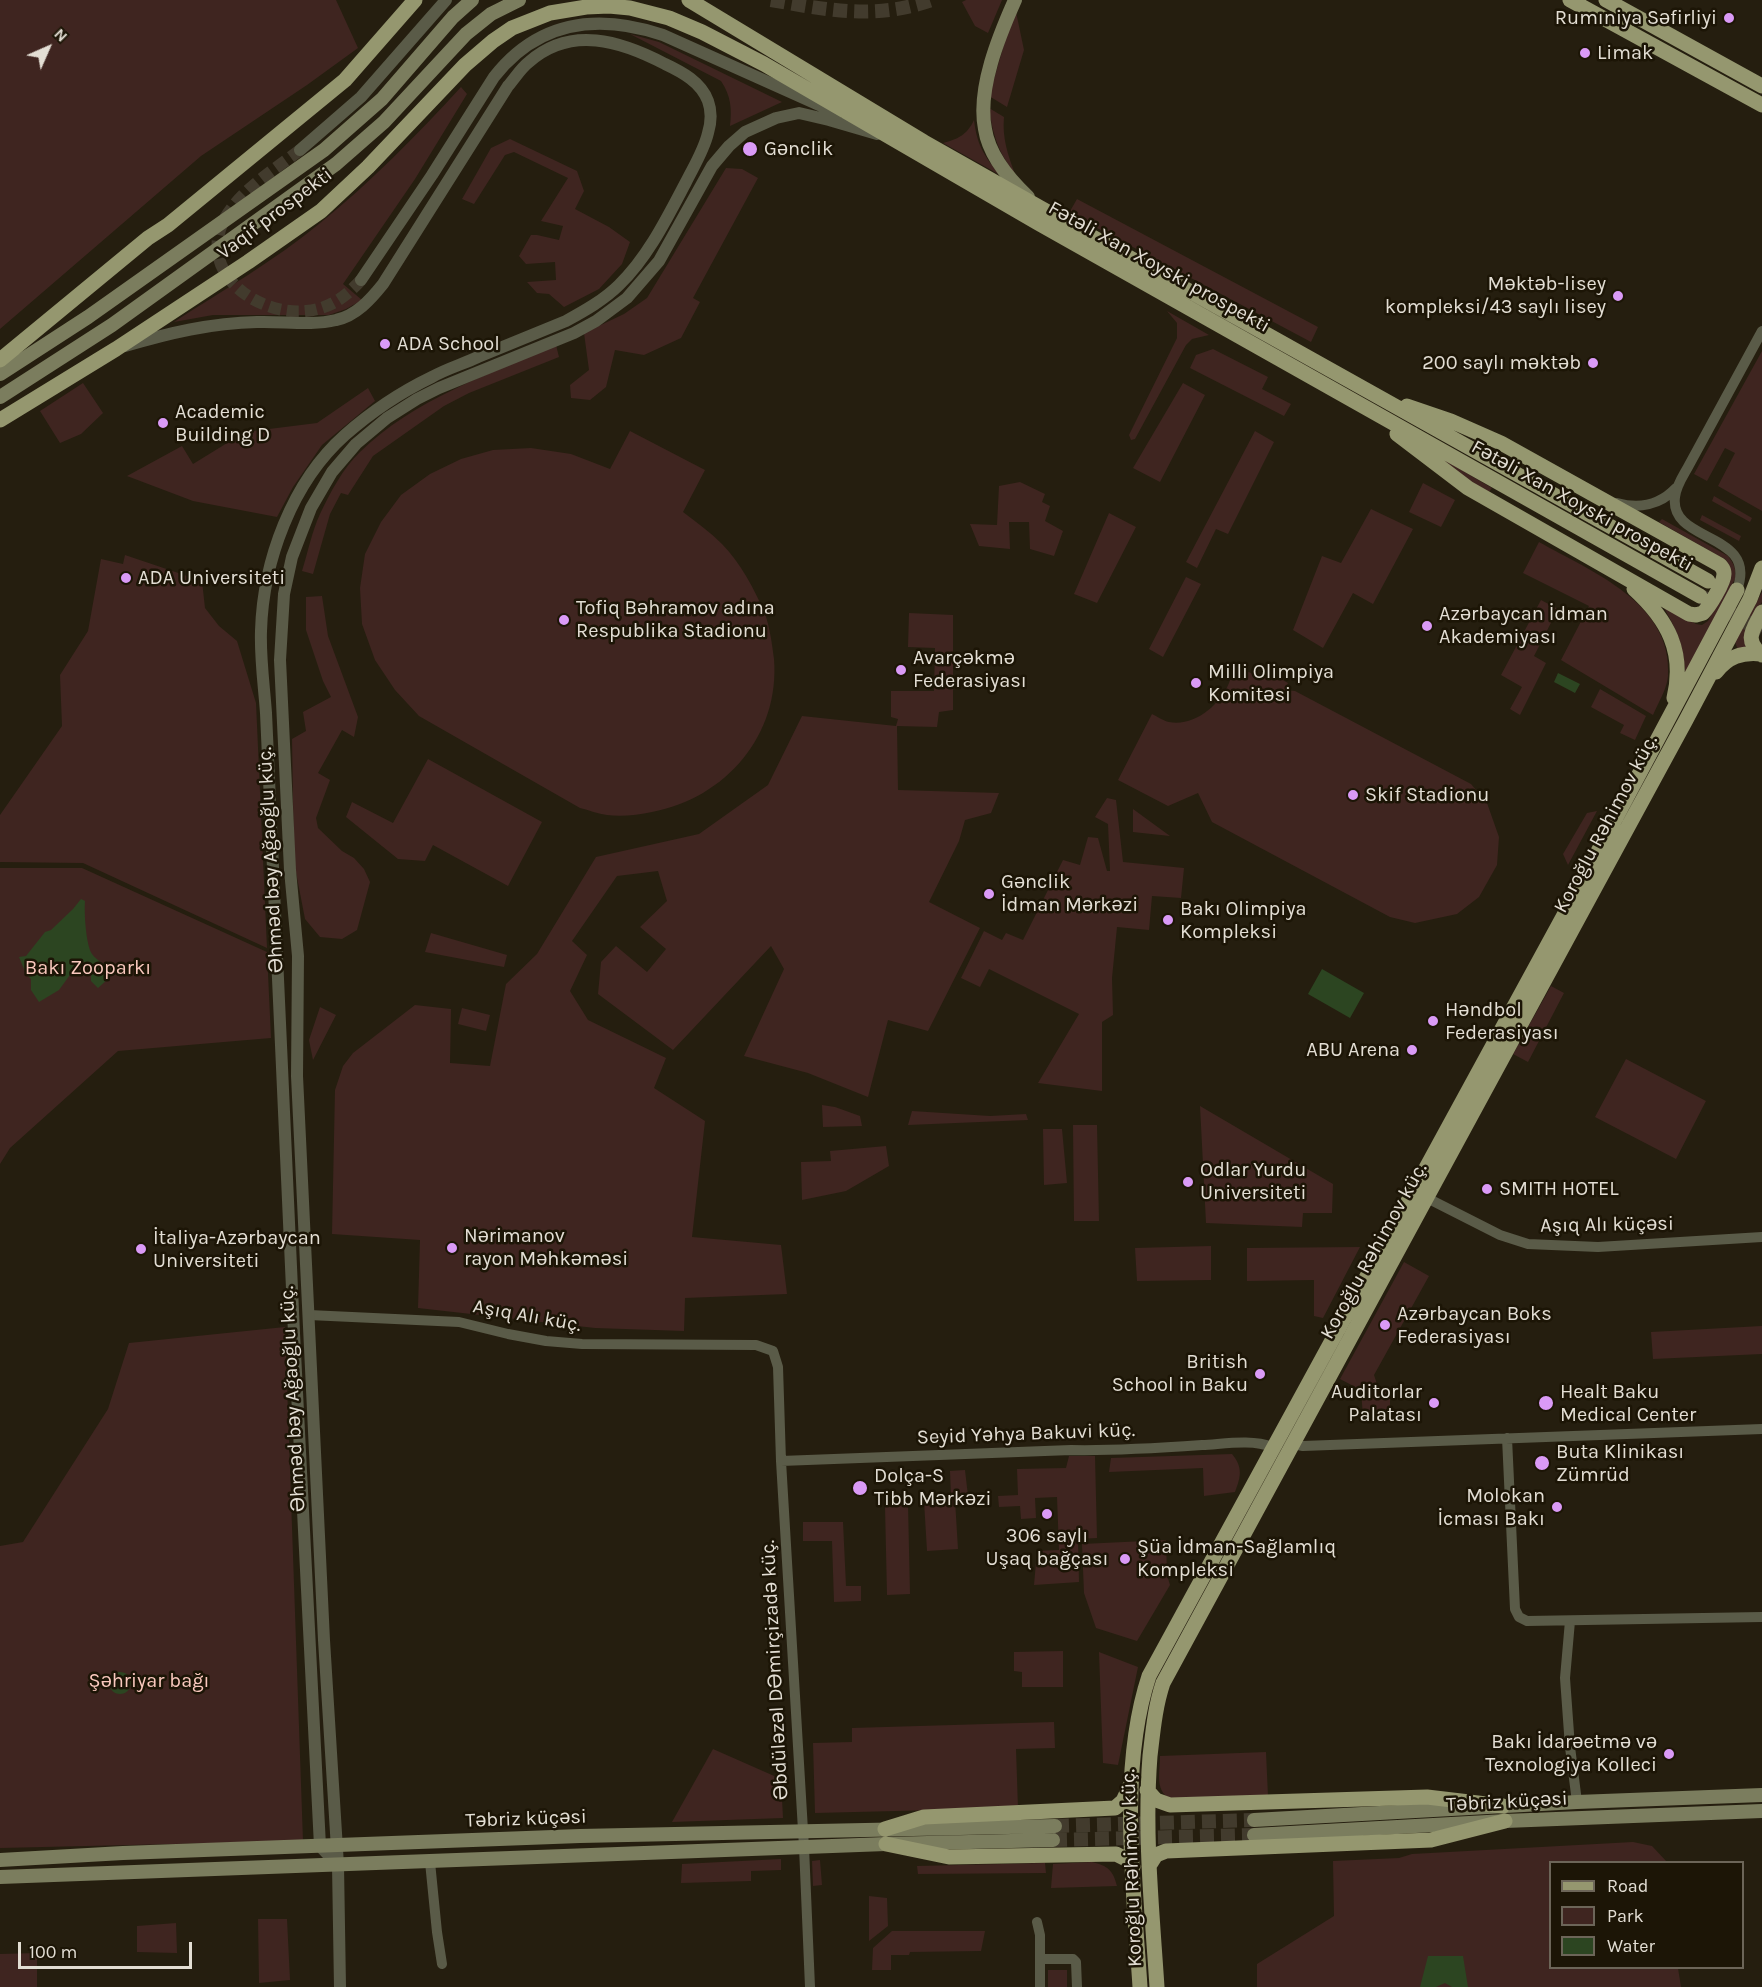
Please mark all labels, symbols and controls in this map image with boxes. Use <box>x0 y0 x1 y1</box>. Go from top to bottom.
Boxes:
place label: Rumıniya Səfirliyi <box>1555 6 1717 30</box>
marker: Rumıniya Səfirliyi <box>1722 11 1736 25</box>
north arrow <box>18 18 78 78</box>
text: N <box>50 24 72 46</box>
place label: Limak <box>1597 41 1653 65</box>
marker: Limak <box>1578 46 1592 60</box>
place label: Gənclik <box>764 137 833 161</box>
marker: Gənclik <box>741 140 759 158</box>
street label: Vaqif prospekti <box>213 163 337 265</box>
street label: Fətəli Xan Xoyski prospekti <box>1044 196 1274 338</box>
place label: Məktəb-lisey kompleksi/43 saylı lisey <box>1385 272 1606 319</box>
marker: Məktəb-lisey kompleksi/43 saylı lisey <box>1611 289 1625 303</box>
place label: ADA School <box>397 332 500 356</box>
marker: ADA School <box>378 337 392 351</box>
place label: 200 saylı məktəb <box>1422 351 1581 375</box>
marker: 200 saylı məktəb <box>1586 356 1600 370</box>
place label: Academic Building D <box>175 400 270 447</box>
marker: Academic Building D <box>156 416 170 430</box>
street label: Fətəli Xan Xoyski prospekti <box>1467 435 1697 577</box>
place label: ADA Universiteti <box>138 566 285 590</box>
marker: ADA Universiteti <box>119 571 133 585</box>
place label: Tofiq Bəhramov adına Respublika Stadionu <box>576 596 775 643</box>
place label: Azərbaycan İdman Akademiyası <box>1439 602 1608 649</box>
marker: Tofiq Bəhramov adına Respublika Stadionu <box>557 613 571 627</box>
marker: Azərbaycan İdman Akademiyası <box>1420 619 1434 633</box>
place label: Avarçəkmə Federasiyası <box>913 646 1027 693</box>
place label: Milli Olimpiya Komitəsi <box>1208 660 1334 707</box>
marker: Avarçəkmə Federasiyası <box>894 663 908 677</box>
marker: Milli Olimpiya Komitəsi <box>1189 676 1203 690</box>
street label: Koroğlu Rəhimov küç. <box>1549 731 1663 917</box>
street label: Əhməd bəy Ağaoğlu küç. <box>253 746 289 974</box>
place label: Skif Stadionu <box>1365 783 1489 807</box>
marker: Skif Stadionu <box>1346 788 1360 802</box>
place label: Gənclik İdman Mərkəzi <box>1001 870 1138 917</box>
marker: Gənclik İdman Mərkəzi <box>982 887 996 901</box>
place label: Bakı Olimpiya Kompleksi <box>1180 897 1307 944</box>
marker: Bakı Olimpiya Kompleksi <box>1161 913 1175 927</box>
park label: Bakı Zooparkı <box>25 956 151 980</box>
place label: Həndbol Federasiyası <box>1445 998 1559 1045</box>
marker: Həndbol Federasiyası <box>1426 1014 1440 1028</box>
place label: ABU Arena <box>1306 1038 1400 1062</box>
marker: ABU Arena <box>1405 1043 1419 1057</box>
place label: Odlar Yurdu Universiteti <box>1200 1158 1306 1205</box>
street label: Koroğlu Rəhimov küç. <box>1315 1159 1433 1343</box>
marker: Odlar Yurdu Universiteti <box>1181 1175 1195 1189</box>
place label: SMITH HOTEL <box>1499 1177 1619 1201</box>
marker: SMITH HOTEL <box>1480 1182 1494 1196</box>
street label: Aşıq Alı küçəsi <box>1540 1212 1674 1238</box>
place label: Nərimanov rayon Məhkəməsi <box>464 1224 628 1271</box>
place label: İtaliya-Azərbaycan Universiteti <box>153 1226 321 1273</box>
marker: Nərimanov rayon Məhkəməsi <box>445 1241 459 1255</box>
marker: İtaliya-Azərbaycan Universiteti <box>134 1242 148 1256</box>
street label: Əhməd bəy Ağaoğlu küç. <box>275 1285 311 1513</box>
street label: Aşıq Alı küç. <box>471 1295 583 1337</box>
place label: Azərbaycan Boks Federasiyası <box>1397 1302 1552 1349</box>
marker: Azərbaycan Boks Federasiyası <box>1378 1318 1392 1332</box>
place label: British School in Baku <box>1112 1350 1248 1397</box>
marker: British School in Baku <box>1253 1367 1267 1381</box>
place label: Auditorlar Palatası <box>1331 1380 1422 1427</box>
place label: Healt Baku Medical Center <box>1560 1380 1696 1427</box>
marker: Healt Baku Medical Center <box>1537 1394 1555 1412</box>
marker: Auditorlar Palatası <box>1427 1396 1441 1410</box>
street label: Seyid Yəhya Bakuvi küç. <box>916 1418 1136 1450</box>
place label: Buta Klinikası Zümrüd <box>1556 1440 1684 1487</box>
marker: Buta Klinikası Zümrüd <box>1533 1454 1551 1472</box>
place label: Dolça-S Tibb Mərkəzi <box>874 1464 992 1511</box>
marker: Dolça-S Tibb Mərkəzi <box>851 1479 869 1497</box>
place label: Molokan İcması Bakı <box>1437 1484 1545 1531</box>
marker: Molokan İcması Bakı <box>1550 1500 1564 1514</box>
marker: 306 saylı Uşaq bağçası <box>1040 1507 1054 1521</box>
place label: 306 saylı Uşaq bağçası <box>986 1524 1108 1571</box>
place label: Şüa İdman-Sağlamlıq Kompleksi <box>1137 1535 1336 1582</box>
street label: Əbdüləzəl DƏmirçizadə küç. <box>756 1539 794 1801</box>
marker: Şüa İdman-Sağlamlıq Kompleksi <box>1118 1552 1132 1566</box>
park label: Şəhriyar bağı <box>89 1669 209 1693</box>
place label: Bakı İdarəetmə və Texnologiya Kolleci <box>1485 1730 1657 1777</box>
marker: Bakı İdarəetmə və Texnologiya Kolleci <box>1662 1747 1676 1761</box>
street label: Koroğlu Rəhimov küç. <box>1117 1769 1147 1967</box>
street label: Təbriz küçəsi <box>1446 1787 1568 1817</box>
street label: Təbriz küçəsi <box>465 1805 587 1833</box>
legend <box>1549 1861 1744 1969</box>
text: Road <box>1607 1875 1648 1897</box>
text: Park <box>1607 1905 1644 1927</box>
scale bar <box>21 1930 195 1968</box>
text: Water <box>1607 1935 1655 1957</box>
text: 100 m <box>29 1941 77 1963</box>

